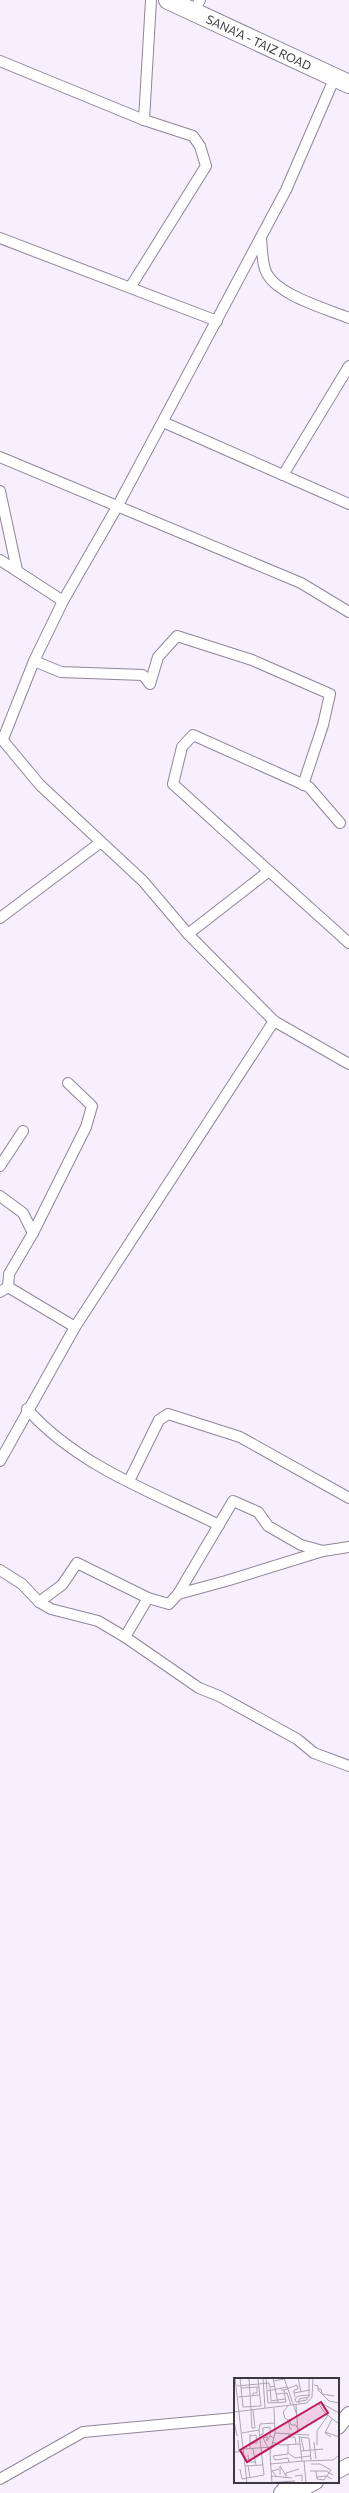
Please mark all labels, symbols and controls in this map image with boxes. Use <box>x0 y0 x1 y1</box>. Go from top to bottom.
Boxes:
street label: SANA'A - TAIZ ROAD <box>204 11 314 73</box>
inset map <box>234 2378 339 2483</box>

